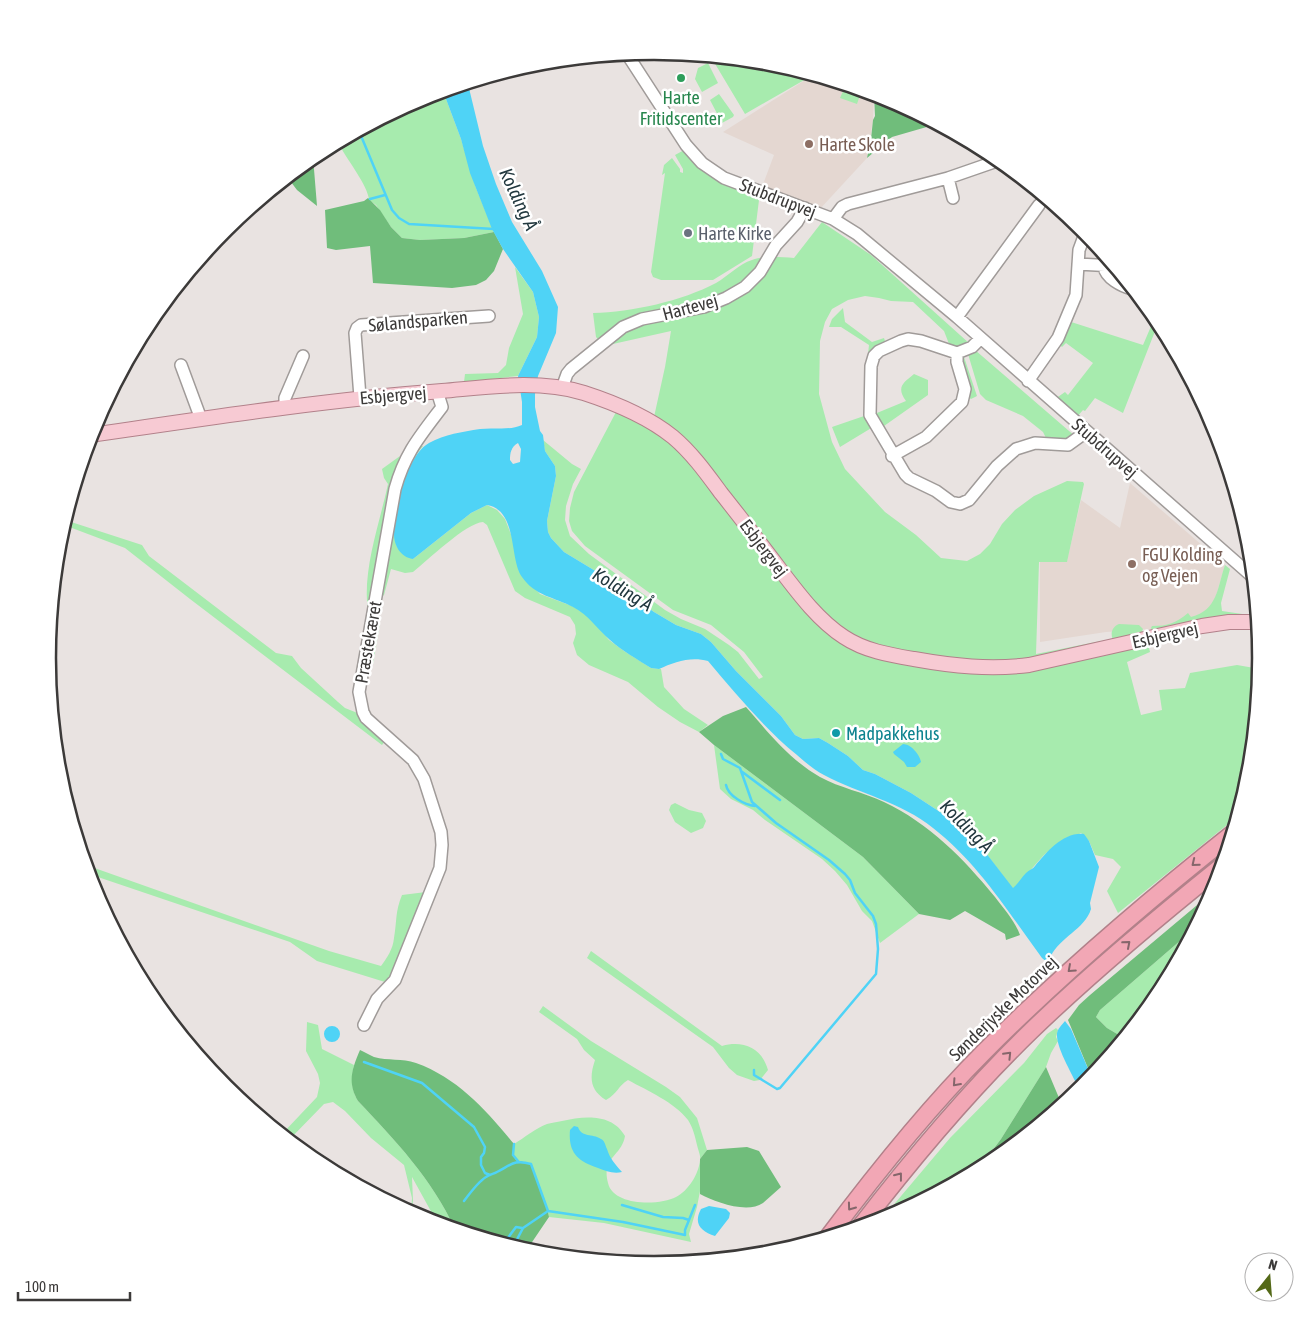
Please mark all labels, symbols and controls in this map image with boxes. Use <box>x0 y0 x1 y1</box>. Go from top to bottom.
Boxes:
marker: Harte Fritidscenter <box>675 72 687 84</box>
place label: Harte Fritidscenter <box>640 87 723 129</box>
place label: Harte Skole <box>819 134 895 155</box>
marker: Harte Skole <box>803 138 815 150</box>
water label: Kolding Å <box>495 164 543 234</box>
street label: Stubdrupvej <box>737 174 819 222</box>
place label: Harte Kirke <box>698 223 772 244</box>
marker: Harte Kirke <box>682 227 694 239</box>
street label: Hartevej <box>660 290 720 324</box>
street label: Sølandsparken <box>368 306 468 336</box>
street label: Esbjergvej <box>359 382 427 408</box>
street label: Stubdrupvej <box>1068 414 1142 482</box>
street label: Esbjergvej <box>735 515 793 581</box>
place label: FGU Kolding og Vejen <box>1142 544 1223 586</box>
marker: FGU Kolding og Vejen <box>1126 558 1138 570</box>
water label: Kolding Å <box>589 563 657 615</box>
street label: Præstekæret <box>350 599 386 685</box>
street label: Esbjergvej <box>1130 617 1200 653</box>
place label: Madpakkehus <box>846 723 939 744</box>
marker: Madpakkehus <box>830 727 842 739</box>
water label: Kolding Å <box>936 795 998 857</box>
one-way arrow <box>1192 858 1201 866</box>
one-way arrow <box>1121 941 1130 950</box>
street label: Sønderjyske Motorvej <box>945 951 1061 1065</box>
one-way arrow <box>1068 963 1077 972</box>
one-way arrow <box>1002 1052 1011 1061</box>
one-way arrow <box>953 1077 962 1086</box>
one-way arrow <box>894 1173 902 1182</box>
one-way arrow <box>848 1201 856 1210</box>
north arrow <box>1244 1252 1294 1302</box>
text: N <box>1267 1256 1279 1273</box>
scale bar <box>18 1270 130 1302</box>
text: 100 m <box>25 1278 59 1295</box>

